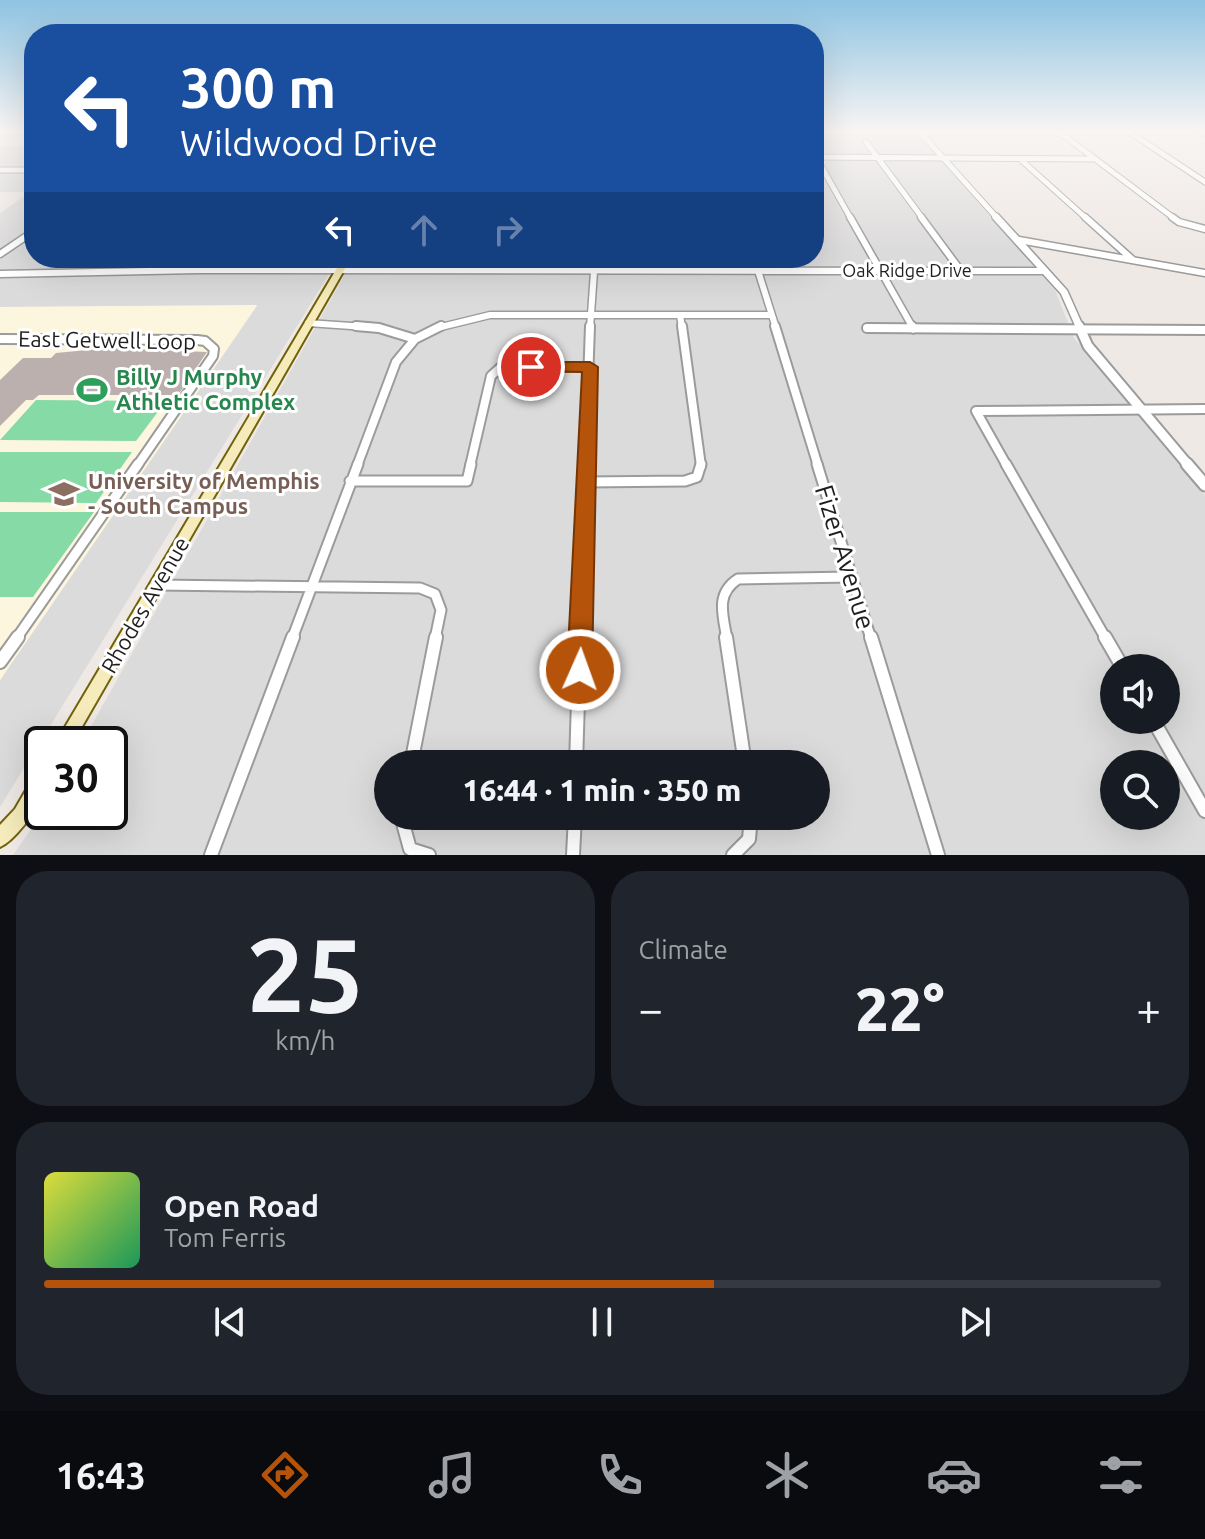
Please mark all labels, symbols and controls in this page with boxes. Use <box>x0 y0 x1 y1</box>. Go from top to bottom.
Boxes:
icon: left <box>48 56 152 160</box>
text: 300 m <box>180 56 336 119</box>
text: Wildwood Drive <box>180 122 438 163</box>
icon: left <box>318 208 362 252</box>
icon: ahead <box>402 208 446 252</box>
icon: right <box>486 208 530 252</box>
street label: Oak Ridge Drive <box>842 260 972 280</box>
street label: East Getwell Loop <box>18 325 196 354</box>
pin <box>497 333 565 401</box>
icon: arrive <box>509 345 553 389</box>
place label: Billy J Murphy Athletic Complex <box>116 364 295 414</box>
sports icon: Billy J Murphy Athletic Complex <box>75 373 109 407</box>
place label: University of Memphis - South Campus <box>88 468 320 518</box>
school or university icon: University of Memphis - South Campus <box>47 477 81 511</box>
street label: Fizer Avenue <box>810 481 881 633</box>
street label: Rhodes Avenue <box>96 532 194 677</box>
position arrow <box>538 628 622 712</box>
map controls <box>1100 654 1180 830</box>
button: sound <box>1100 654 1180 734</box>
speed limit sign: 30 <box>24 726 128 830</box>
button: search <box>1100 750 1180 830</box>
text: 16:44 · 1 min · 350 m <box>463 773 741 807</box>
text: 25 <box>247 915 364 1032</box>
text: Climate <box>639 935 728 964</box>
text: 22° <box>855 975 944 1042</box>
text: − <box>639 984 663 1033</box>
text: + <box>1136 984 1161 1033</box>
text: km/h <box>275 1026 335 1055</box>
text: Open Road <box>164 1189 319 1223</box>
text: Tom Ferris <box>164 1223 286 1252</box>
icon: previous <box>208 1300 252 1344</box>
icon: pause <box>580 1300 624 1344</box>
icon: next <box>953 1300 997 1344</box>
icon: directions <box>257 1447 313 1503</box>
icon: music <box>424 1447 480 1503</box>
icon: phone <box>592 1447 648 1503</box>
icon: climate <box>759 1447 815 1503</box>
icon: car <box>926 1447 982 1503</box>
icon: filters <box>1093 1447 1149 1503</box>
text: 16:43 <box>56 1455 146 1496</box>

